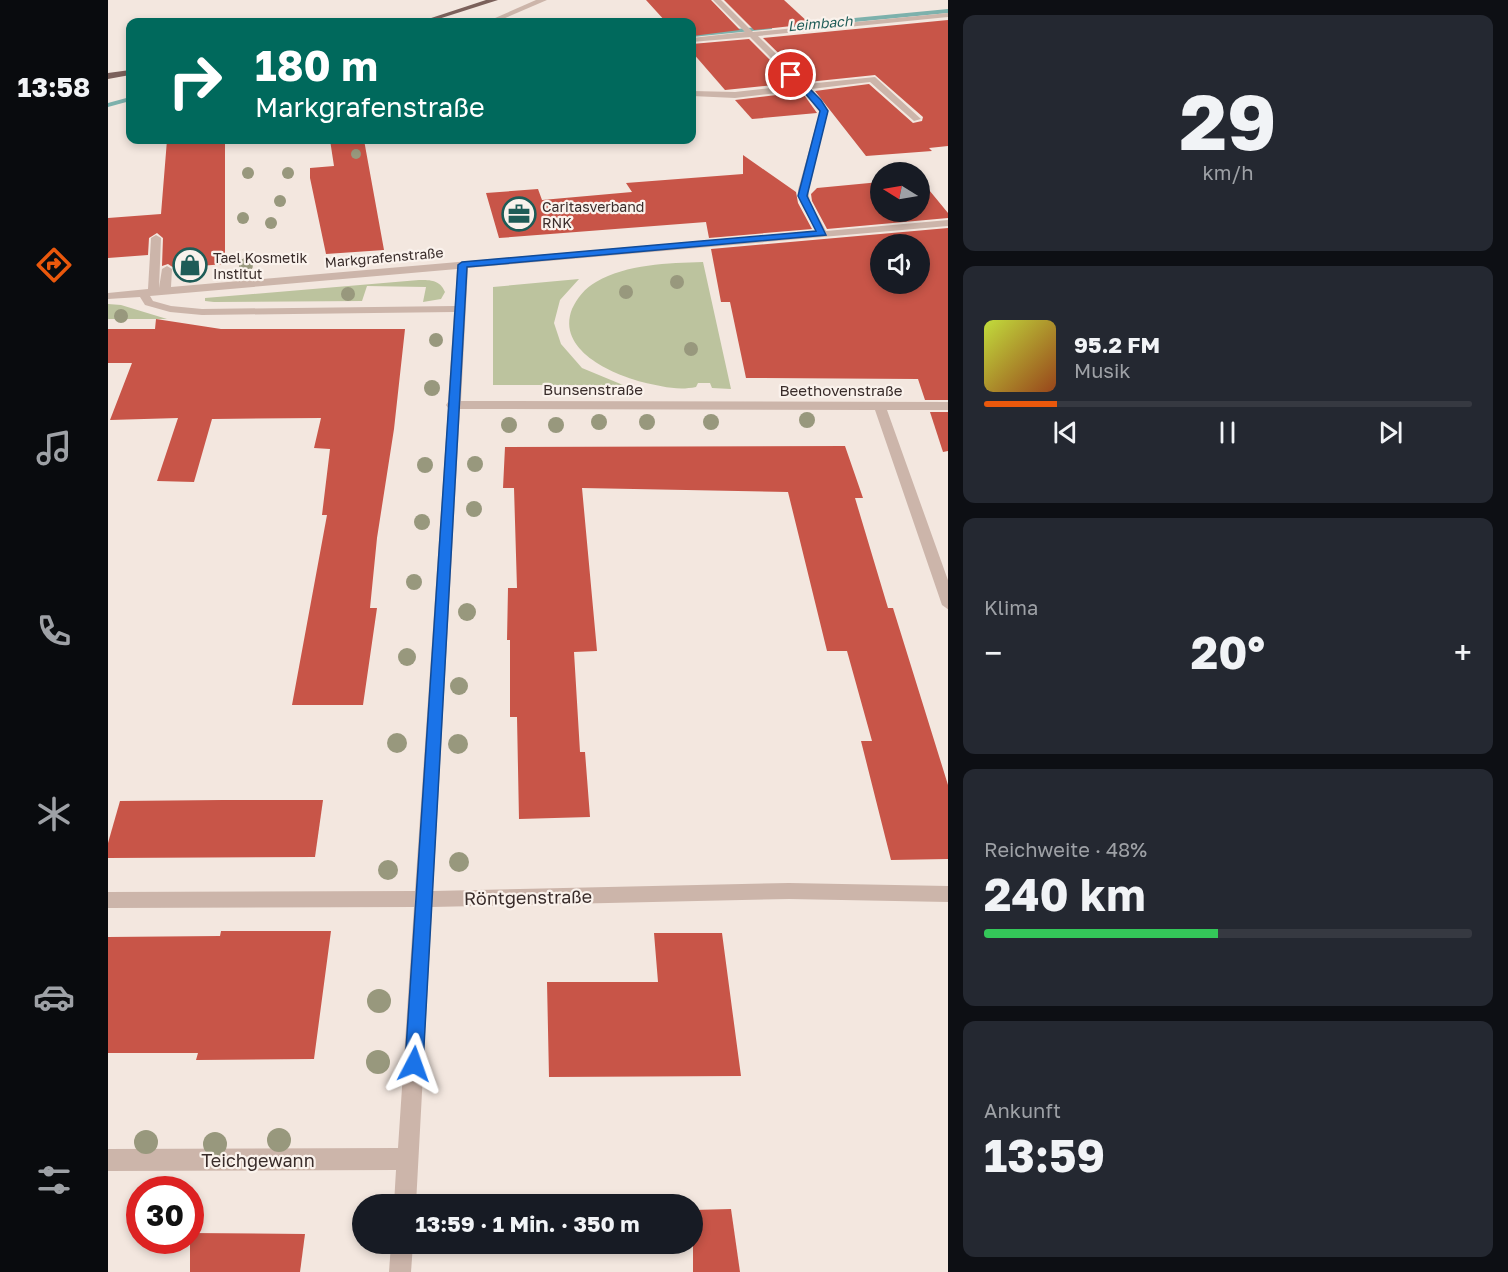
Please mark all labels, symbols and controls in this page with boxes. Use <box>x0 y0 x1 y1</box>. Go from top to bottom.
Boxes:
water label: Leimbach <box>787 12 854 34</box>
text: 180 m <box>255 40 378 90</box>
icon: right <box>156 42 234 120</box>
pin <box>765 49 816 100</box>
icon: arrive <box>774 58 807 91</box>
text: 13:58 <box>18 71 90 103</box>
text: 29 <box>1179 74 1277 167</box>
text: Markgrafenstraße <box>255 91 485 123</box>
text: km/h <box>1203 160 1253 184</box>
north arrow <box>870 162 930 222</box>
map controls <box>870 162 930 294</box>
office icon: Caritasverband RNK <box>501 196 537 232</box>
place label: Caritasverband RNK <box>542 198 644 231</box>
button: sound <box>870 234 930 294</box>
street label: Markgrafenstraße <box>324 243 444 271</box>
icon: directions <box>33 244 75 286</box>
shop icon: Tael Kosmetik Institut <box>172 247 208 283</box>
place label: Tael Kosmetik Institut <box>213 249 307 282</box>
text: 95.2 FM <box>1074 331 1160 358</box>
text: Musik <box>1074 358 1131 382</box>
street label: Bunsenstraße <box>543 380 643 398</box>
street label: Beethovenstraße <box>780 381 903 399</box>
icon: previous <box>1049 416 1082 449</box>
icon: pause <box>1211 416 1244 449</box>
icon: next <box>1374 416 1407 449</box>
icon: music <box>33 427 75 469</box>
text: Klima <box>984 595 1038 619</box>
icon: phone <box>33 610 75 652</box>
text: 20° <box>1191 625 1265 679</box>
text: − <box>984 633 1002 672</box>
text: + <box>1454 633 1472 672</box>
icon: climate <box>33 793 75 835</box>
text: Reichweite · 48% <box>984 837 1147 861</box>
text: 240 km <box>984 867 1146 921</box>
street label: Röntgenstraße <box>464 885 592 909</box>
icon: car <box>33 976 75 1018</box>
position arrow <box>382 1032 446 1096</box>
text: Ankunft <box>984 1098 1061 1122</box>
text: 13:59 <box>984 1128 1105 1182</box>
street label: Teichgewann <box>201 1149 315 1171</box>
icon: filters <box>33 1159 75 1201</box>
speed limit sign: 30 <box>126 1176 204 1254</box>
text: 13:59 · 1 Min. · 350 m <box>416 1210 639 1237</box>

